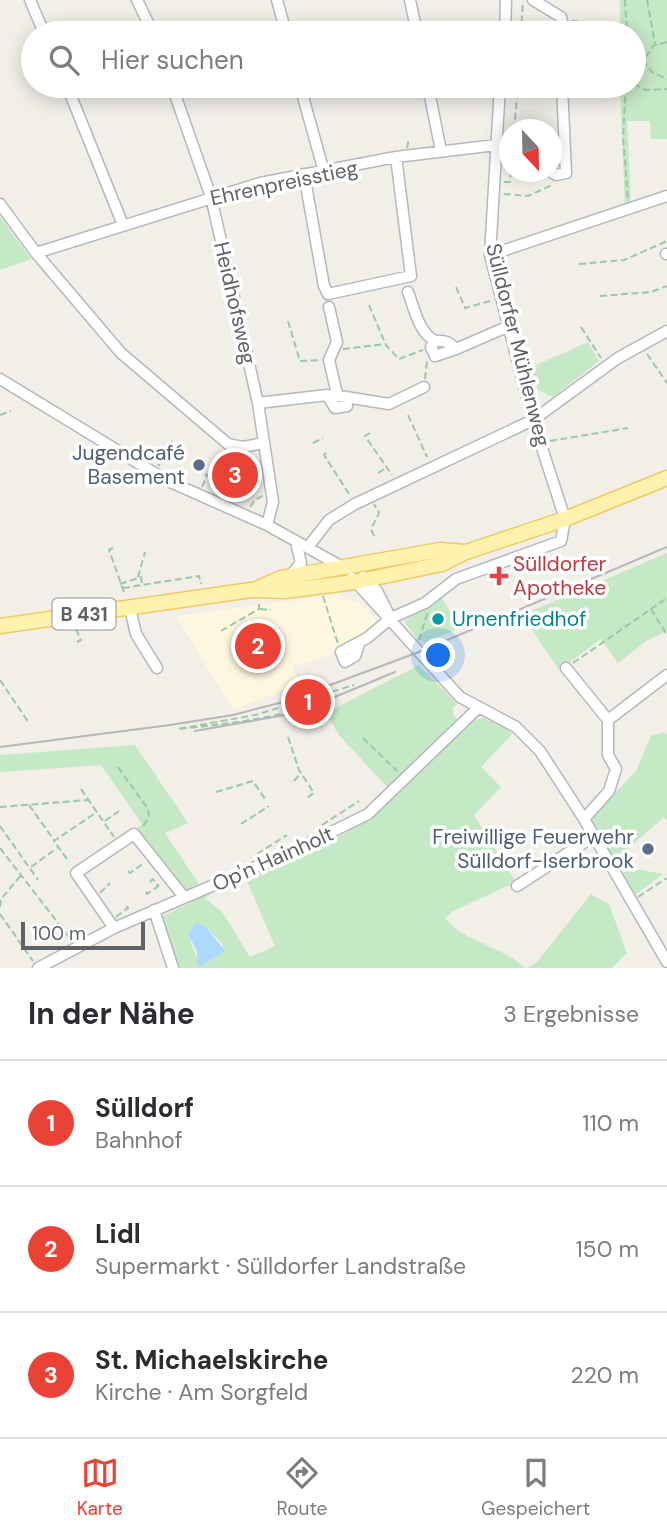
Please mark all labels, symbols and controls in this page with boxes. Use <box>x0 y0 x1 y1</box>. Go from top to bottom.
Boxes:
search box <box>21 21 646 98</box>
icon: search <box>45 41 83 79</box>
text: Hier suchen <box>101 43 244 77</box>
north arrow <box>499 119 562 182</box>
street label: Ehrenpreisstieg <box>208 154 361 212</box>
street label: Heidhofsweg <box>207 239 263 367</box>
street label: Sülldorfer Mühlenweg <box>479 240 557 450</box>
place label: Jugendcafé Basement <box>72 439 185 491</box>
pin: 3 <box>212 449 258 501</box>
marker: Jugendcafé Basement <box>191 457 207 473</box>
place label: Sülldorfer Apotheke <box>513 550 607 602</box>
marker: Sülldorfer Apotheke <box>491 568 507 584</box>
road number: B 431 <box>52 598 116 629</box>
place label: Urnenfriedhof <box>452 605 586 633</box>
marker: Urnenfriedhof <box>430 611 446 627</box>
pin: 2 <box>235 620 281 672</box>
your location <box>421 638 455 672</box>
pin: 1 <box>285 676 331 728</box>
street label: Op'n Hainholt <box>208 820 338 898</box>
place label: Freiwillige Feuerwehr Sülldorf-Iserbrook <box>432 823 634 875</box>
marker: Freiwillige Feuerwehr Sülldorf-Iserbrook <box>640 841 656 857</box>
scale bar <box>21 919 145 951</box>
text: 100 m <box>32 921 86 946</box>
text: In der Nähe <box>28 994 195 1033</box>
text: 3 Ergebnisse <box>503 999 639 1029</box>
text: Sülldorf <box>95 1091 194 1125</box>
text: 1 <box>47 1108 55 1138</box>
text: 110 m <box>582 1108 639 1138</box>
text: Bahnhof <box>95 1125 183 1155</box>
text: Lidl <box>95 1217 141 1251</box>
text: 2 <box>44 1234 58 1264</box>
text: 150 m <box>575 1234 639 1264</box>
text: Supermarkt · Sülldorfer Landstraße <box>95 1251 466 1281</box>
text: St. Michaelskirche <box>95 1343 328 1377</box>
text: 3 <box>44 1360 58 1390</box>
text: 220 m <box>570 1360 639 1390</box>
text: Kirche · Am Sorgfeld <box>95 1377 308 1407</box>
tab: Karte <box>77 1454 123 1521</box>
tab: Route <box>277 1454 327 1521</box>
tab: Gespeichert <box>481 1454 590 1521</box>

